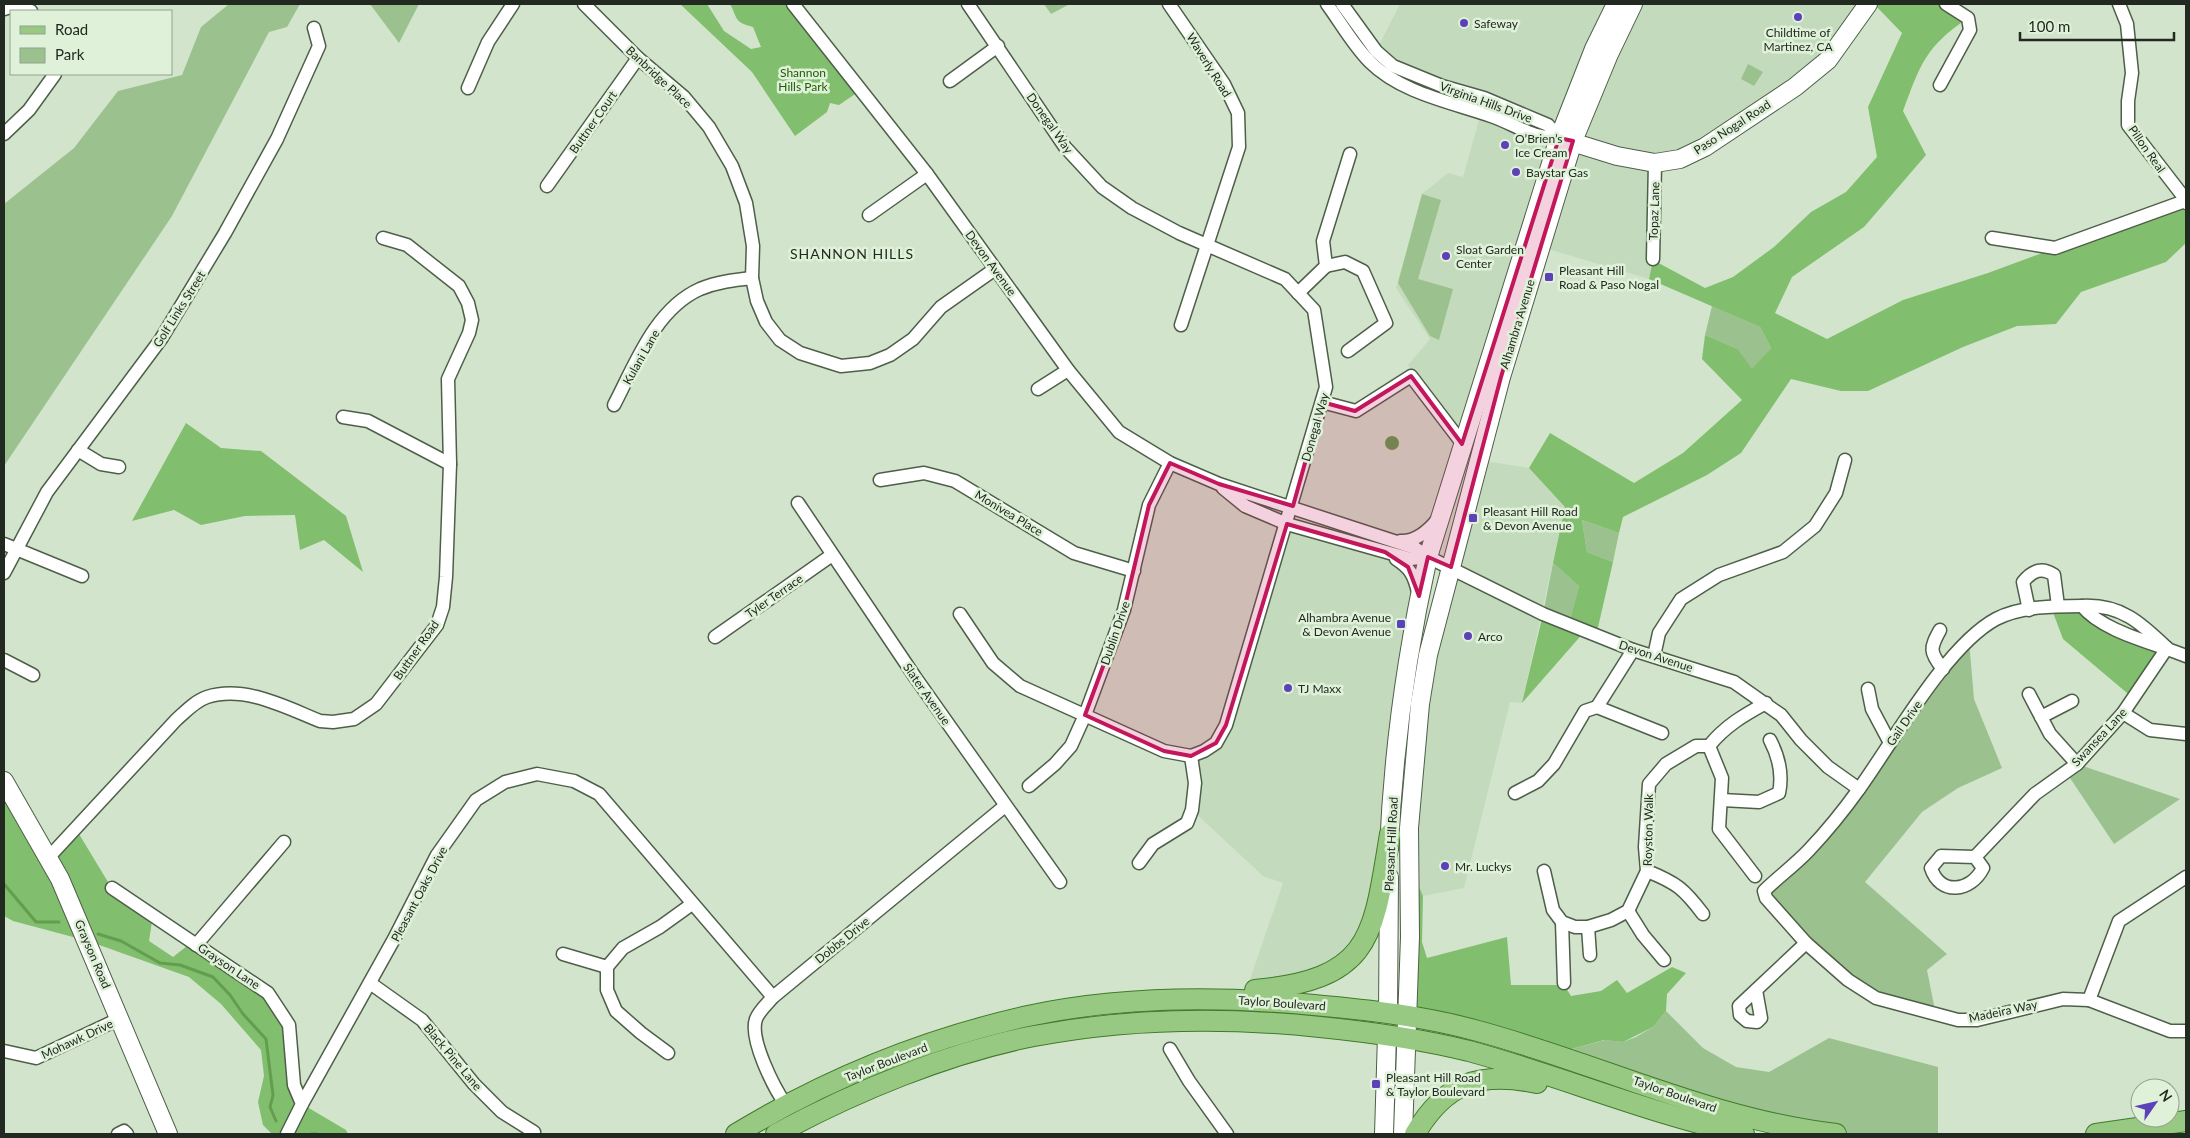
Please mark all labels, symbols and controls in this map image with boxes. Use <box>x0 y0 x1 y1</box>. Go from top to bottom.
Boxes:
legend <box>10 10 172 75</box>
scale bar <box>2020 10 2174 42</box>
marker: Childtime of Martinez, CA <box>1792 11 1804 23</box>
place label: Safeway <box>1474 16 1519 31</box>
marker: Safeway <box>1458 17 1470 29</box>
text: 100 m <box>2028 17 2070 35</box>
text: Road <box>55 20 88 38</box>
place label: Childtime of Martinez, CA <box>1763 25 1833 54</box>
street label: Waverly Road <box>1183 30 1235 100</box>
street label: Banbridge Place <box>623 43 695 111</box>
text: Park <box>55 45 85 63</box>
park label: Shannon Hills Park <box>778 65 829 94</box>
street label: Virginia Hills Drive <box>1438 78 1534 126</box>
street label: Buttner Court <box>566 87 620 156</box>
street label: Donegal Way <box>1024 90 1077 157</box>
street label: Paso Nogal Road <box>1691 97 1773 157</box>
street label: Pillon Real <box>2125 122 2169 176</box>
place label: O’Brien’s Ice Cream <box>1515 131 1568 160</box>
marker: O’Brien’s Ice Cream <box>1499 139 1511 151</box>
place label: Baystar Gas <box>1526 165 1588 180</box>
marker: Baystar Gas <box>1510 166 1522 178</box>
street label: Topaz Lane <box>1645 181 1663 241</box>
street label: Devon Avenue <box>962 227 1020 299</box>
place label: Sloat Garden Center <box>1456 242 1524 271</box>
district label: SHANNON HILLS <box>790 245 914 262</box>
marker: Sloat Garden Center <box>1440 250 1452 262</box>
place label: Pleasant Hill Road & Paso Nogal <box>1559 263 1659 292</box>
street label: Golf Links Street <box>150 268 209 350</box>
marker: Pleasant Hill Road & Paso Nogal <box>1543 271 1555 283</box>
street label: Alhambra Avenue <box>1496 277 1538 371</box>
street label: Kulani Lane <box>619 327 663 387</box>
street label: Donegal Way <box>1298 390 1332 463</box>
street label: Monivea Place <box>972 487 1046 539</box>
place label: Pleasant Hill Road & Devon Avenue <box>1483 504 1578 533</box>
marker: Pleasant Hill Road & Devon Avenue <box>1467 512 1479 524</box>
street label: Tyler Terrace <box>742 571 806 621</box>
street label: Dublin Drive <box>1097 599 1133 667</box>
place label: Alhambra Avenue & Devon Avenue <box>1298 610 1391 639</box>
street label: Buttner Road <box>390 617 442 683</box>
marker: Alhambra Avenue & Devon Avenue <box>1395 618 1407 630</box>
place label: Arco <box>1478 629 1503 644</box>
marker: Arco <box>1462 630 1474 642</box>
street label: Devon Avenue <box>1617 637 1695 675</box>
street label: Slater Avenue <box>900 660 954 728</box>
place label: TJ Maxx <box>1298 681 1341 696</box>
marker: TJ Maxx <box>1282 682 1294 694</box>
street label: Gail Drive <box>1883 697 1925 749</box>
street label: Swansea Lane <box>2068 705 2130 769</box>
street label: Royston Walk <box>1640 793 1656 866</box>
street label: Pleasant Hill Road <box>1381 796 1401 892</box>
street label: Pleasant Oaks Drive <box>388 844 450 944</box>
place label: Mr. Luckys <box>1455 859 1511 874</box>
marker: Mr. Luckys <box>1439 860 1451 872</box>
street label: Dobbs Drive <box>812 913 872 967</box>
street label: Grayson Road <box>72 917 114 991</box>
street label: Grayson Lane <box>195 940 263 992</box>
street label: Taylor Boulevard <box>1238 992 1326 1014</box>
street label: Madeira Way <box>1967 996 2039 1026</box>
street label: Mohawk Drive <box>39 1016 115 1062</box>
street label: Black Pine Lane <box>421 1021 485 1093</box>
street label: Taylor Boulevard <box>842 1039 930 1085</box>
place label: Pleasant Hill Road & Taylor Boulevard <box>1386 1070 1485 1099</box>
street label: Taylor Boulevard <box>1631 1073 1719 1115</box>
marker: Pleasant Hill Road & Taylor Boulevard <box>1370 1078 1382 1090</box>
north arrow <box>2130 1078 2180 1128</box>
text: N <box>2156 1086 2176 1105</box>

